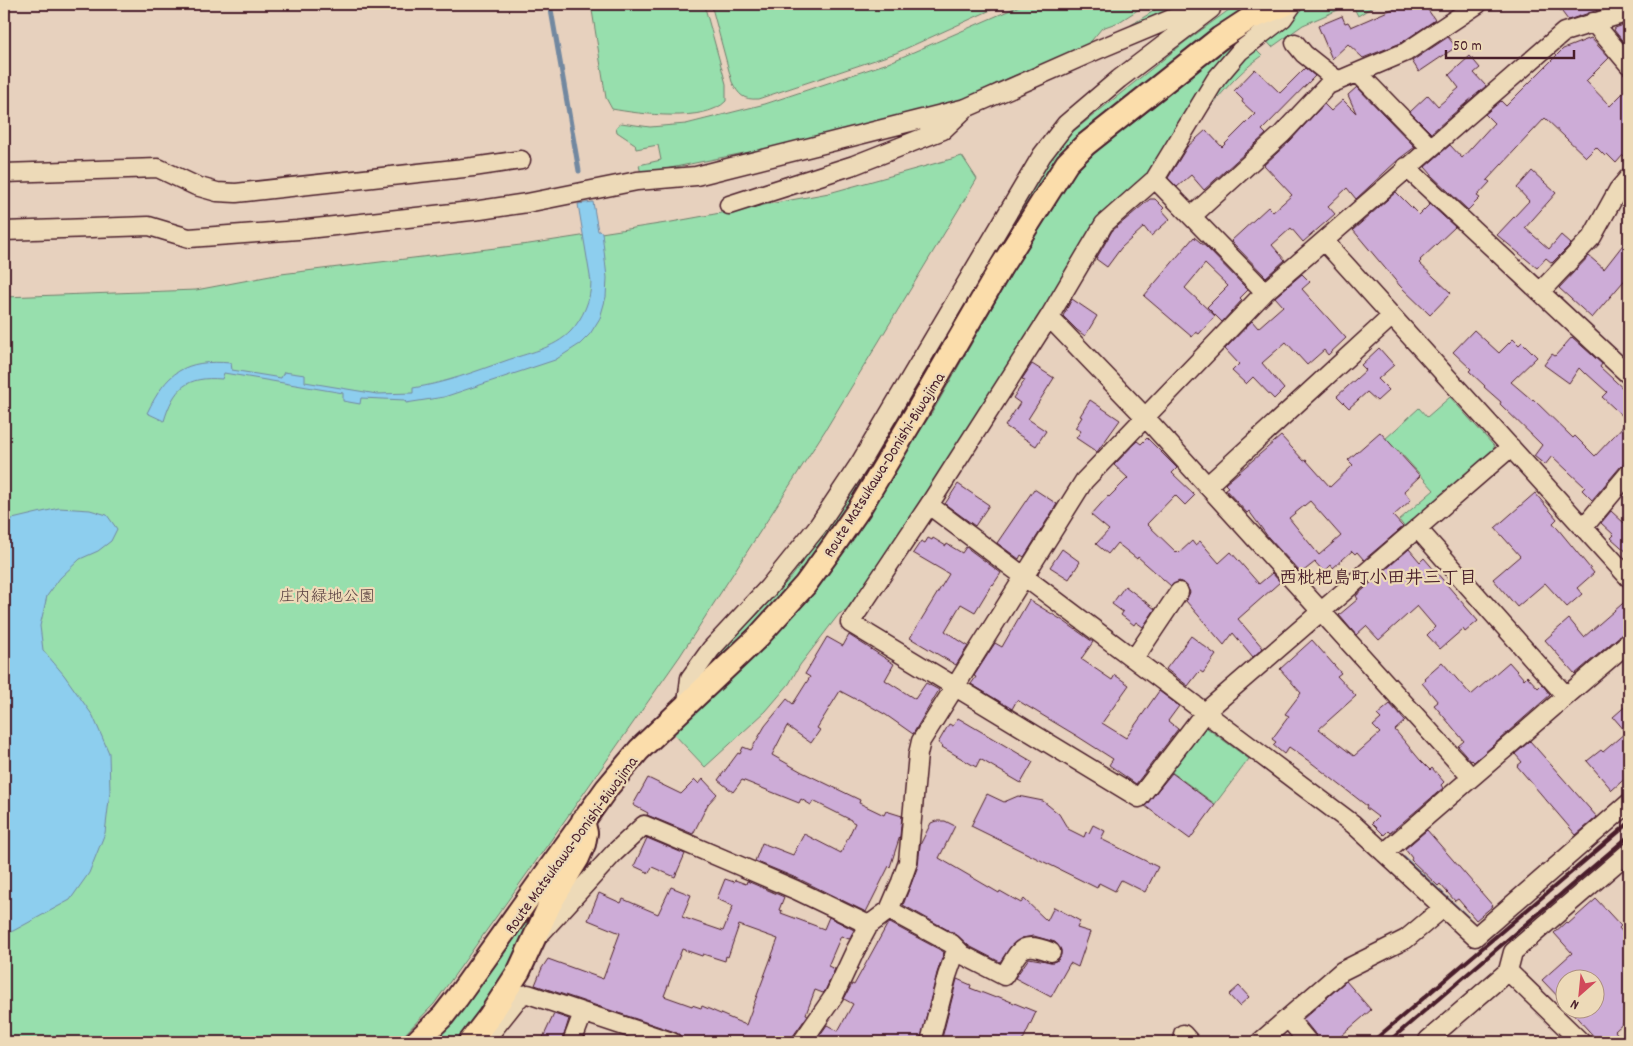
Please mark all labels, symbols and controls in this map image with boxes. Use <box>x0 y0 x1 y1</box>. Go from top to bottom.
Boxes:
scale bar <box>1446 28 1573 60</box>
text: 50 m <box>1453 36 1482 58</box>
street label: Route Matsukawa-Donishi-Biwajima <box>819 368 952 562</box>
district label: 西枇杷島町小田井三丁目 <box>1279 567 1477 592</box>
park label: 庄内緑地公園 <box>279 586 375 609</box>
street label: Route Matsukawa-Donishi-Biwajima <box>500 752 645 939</box>
north arrow <box>1556 968 1606 1018</box>
text: N <box>1567 993 1583 1014</box>

